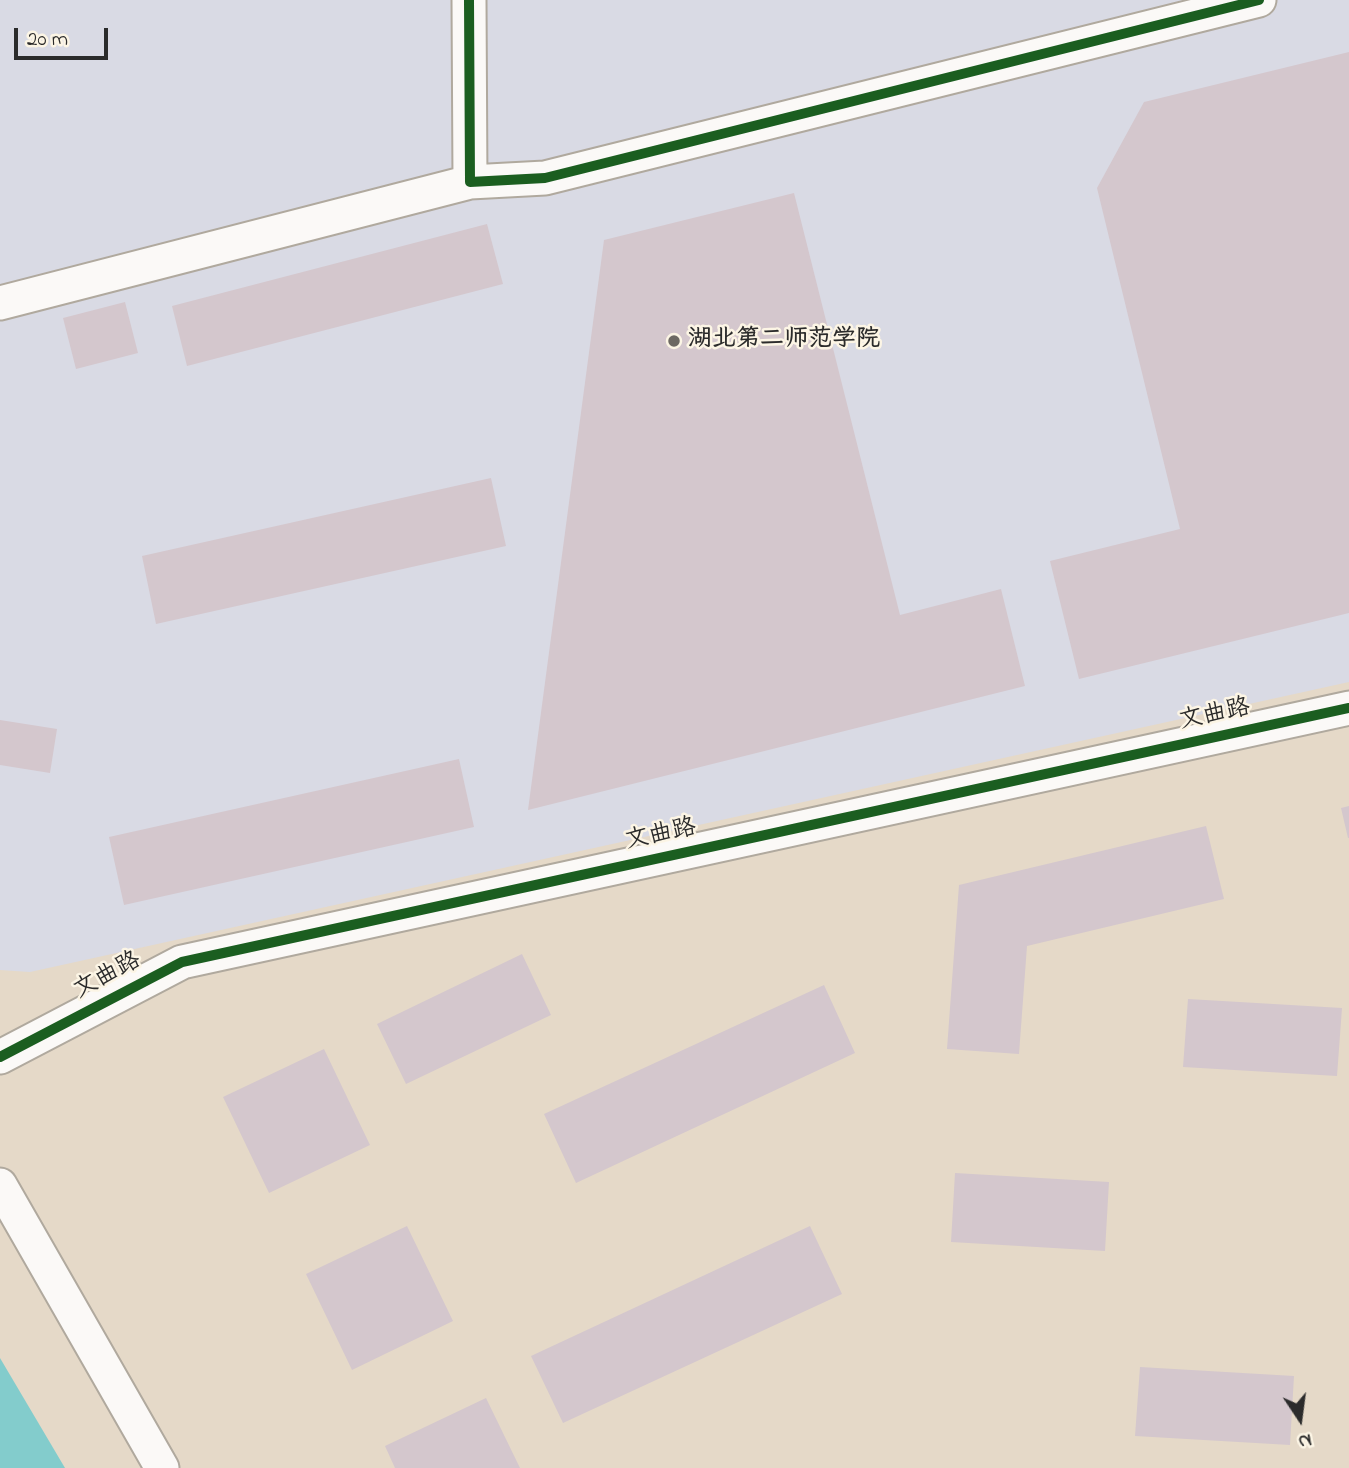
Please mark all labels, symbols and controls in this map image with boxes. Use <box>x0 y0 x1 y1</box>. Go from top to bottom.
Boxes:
scale bar <box>18 14 112 58</box>
text: 20 m <box>27 25 68 55</box>
place label: 湖北第二师范学院 <box>688 327 880 355</box>
marker: 湖北第二师范学院 <box>666 333 682 349</box>
street label: 文曲路 <box>1177 694 1253 738</box>
street label: 文曲路 <box>623 814 699 858</box>
street label: 文曲路 <box>69 947 147 1007</box>
north arrow <box>1265 1384 1335 1454</box>
text: N <box>1296 1425 1314 1455</box>

